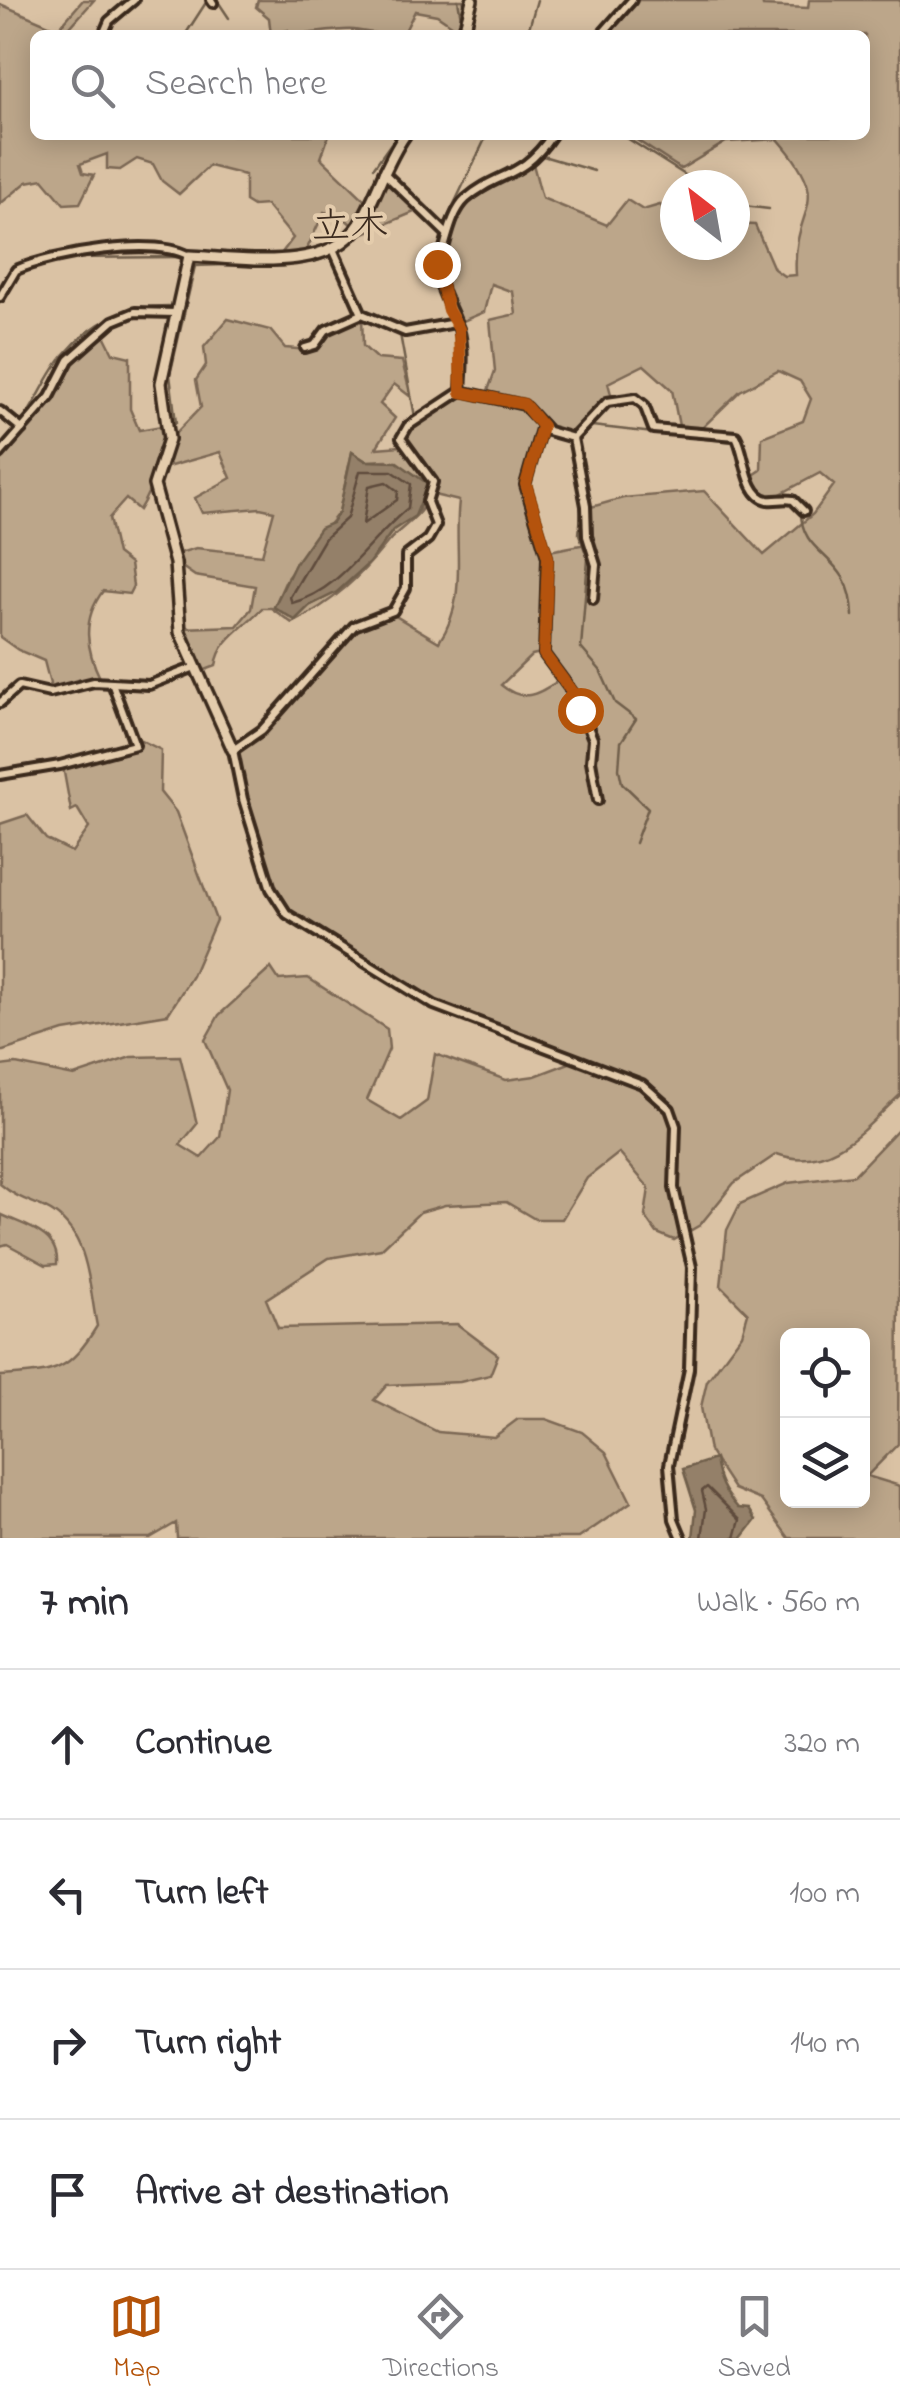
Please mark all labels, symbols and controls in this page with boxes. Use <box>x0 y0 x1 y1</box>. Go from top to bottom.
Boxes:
search box <box>30 30 870 140</box>
text: Search here <box>145 57 327 113</box>
icon: search <box>65 58 120 113</box>
north arrow <box>660 170 750 260</box>
district label: 立木 <box>312 201 388 257</box>
route end <box>415 242 461 288</box>
route start <box>558 688 604 734</box>
map controls <box>780 1328 870 1508</box>
button: locate <box>780 1328 870 1418</box>
button: layers <box>780 1418 870 1508</box>
text: 7 min <box>40 1573 129 1634</box>
text: Walk · 560 m <box>697 1580 860 1627</box>
text: Continue <box>135 1716 271 1772</box>
icon: ahead <box>40 1717 95 1772</box>
text: 320 m <box>784 1721 860 1768</box>
text: Turn left <box>135 1866 268 1922</box>
icon: left <box>40 1867 95 1922</box>
text: 100 m <box>789 1871 860 1918</box>
text: Turn right <box>135 2016 281 2072</box>
icon: right <box>40 2017 95 2072</box>
text: 140 m <box>790 2021 860 2068</box>
text: Arrive at destination <box>135 2166 449 2222</box>
icon: arrive <box>40 2167 95 2222</box>
tab: Map <box>109 2289 164 2390</box>
tab: Directions <box>383 2289 499 2390</box>
tab: Saved <box>718 2289 791 2390</box>

